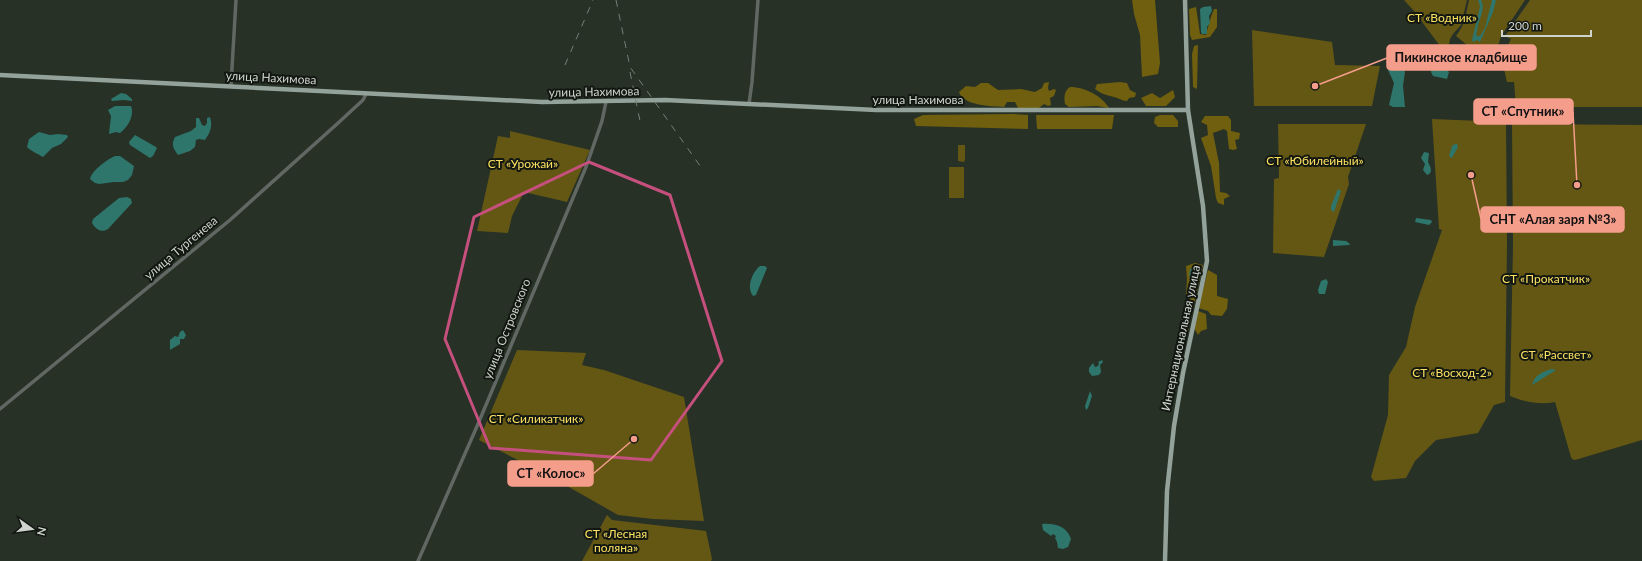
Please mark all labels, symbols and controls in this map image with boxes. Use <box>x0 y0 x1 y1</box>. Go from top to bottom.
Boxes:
park label: СТ «Водник» <box>1407 10 1477 25</box>
scale bar <box>1502 12 1591 38</box>
text: 200 m <box>1508 18 1542 33</box>
callout: Пикинское кладбище <box>1387 45 1536 70</box>
text: Пикинское кладбище <box>1395 49 1528 65</box>
street label: улица Нахимова <box>225 68 317 87</box>
street label: улица Нахимова <box>548 83 640 100</box>
street label: улица Нахимова <box>873 92 963 107</box>
callout: СТ «Спутник» <box>1474 99 1573 124</box>
text: СТ «Спутник» <box>1482 103 1565 119</box>
park label: СТ «Юбилейный» <box>1266 153 1364 168</box>
park label: СТ «Урожай» <box>488 156 558 171</box>
callout: СНТ «Алая заря №3» <box>1481 207 1624 232</box>
text: СНТ «Алая заря №3» <box>1489 211 1617 227</box>
street label: улица Тургенева <box>141 213 220 283</box>
street label: Интернациональная улица <box>1158 264 1203 412</box>
park label: СТ «Прокатчик» <box>1502 271 1590 286</box>
street label: улица Островского <box>480 276 534 381</box>
park label: СТ «Рассвет» <box>1520 347 1592 362</box>
park label: СТ «Восход-2» <box>1412 365 1492 380</box>
park label: СТ «Силикатчик» <box>489 411 583 426</box>
callout: СТ «Колос» <box>508 461 593 486</box>
text: СТ «Колос» <box>517 465 585 481</box>
north arrow <box>12 509 52 549</box>
text: N <box>35 526 50 537</box>
park label: СТ «Лесная поляна» <box>585 526 647 555</box>

